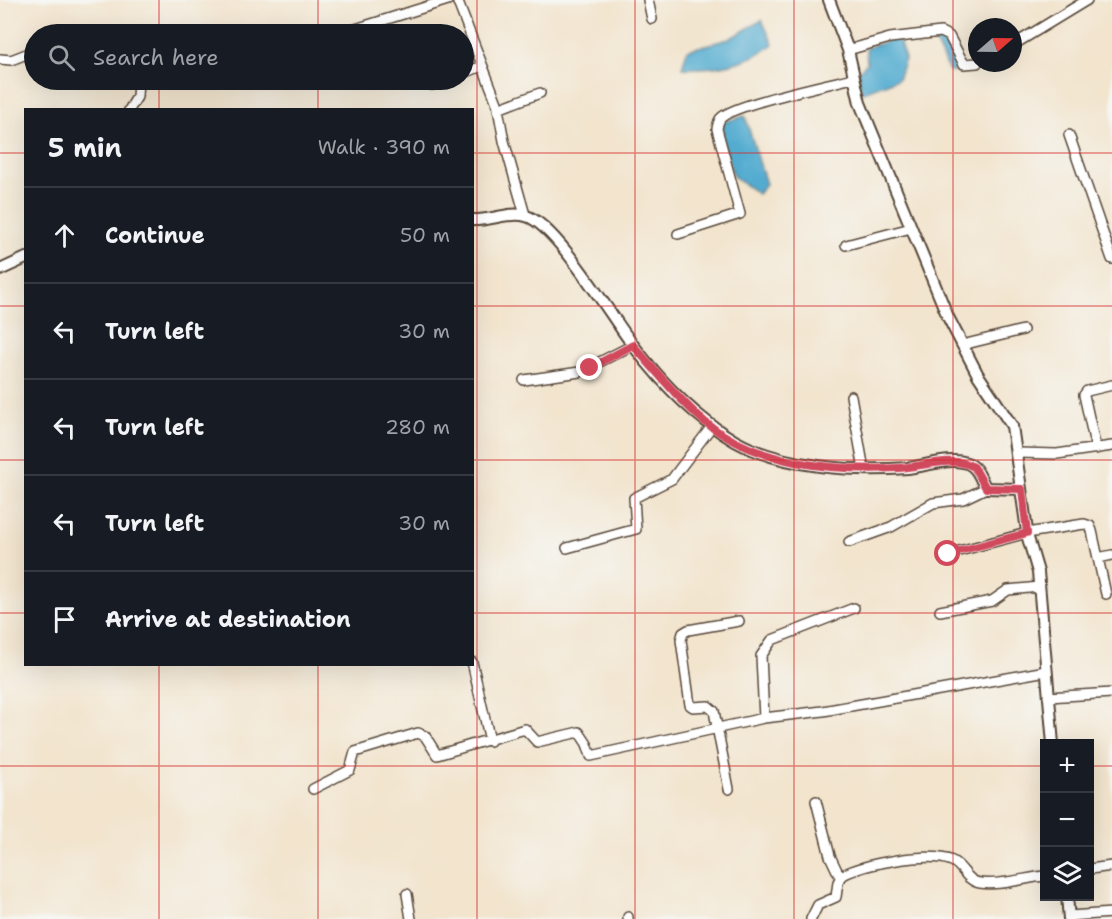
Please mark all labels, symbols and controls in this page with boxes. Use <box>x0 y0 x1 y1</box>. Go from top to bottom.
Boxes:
north arrow <box>968 18 1022 72</box>
search box <box>24 24 474 90</box>
icon: search <box>45 41 78 74</box>
text: Search here <box>93 43 219 72</box>
text: 5 min <box>48 130 122 165</box>
text: Walk · 390 m <box>318 134 450 160</box>
icon: ahead <box>48 219 81 252</box>
text: Continue <box>105 221 205 250</box>
text: 50 m <box>400 222 450 248</box>
icon: left <box>48 315 81 348</box>
text: Turn left <box>105 317 204 346</box>
text: 30 m <box>398 318 450 344</box>
route end <box>576 354 602 380</box>
icon: left <box>48 411 81 444</box>
text: Turn left <box>105 413 204 442</box>
text: 280 m <box>385 414 450 440</box>
icon: left <box>48 507 81 540</box>
text: Turn left <box>105 509 204 538</box>
text: 30 m <box>398 510 450 536</box>
route start <box>934 540 960 566</box>
icon: arrive <box>48 603 81 636</box>
text: Arrive at destination <box>105 605 351 634</box>
map controls <box>1040 739 1094 901</box>
button: + <box>1040 739 1094 793</box>
button: − <box>1040 793 1094 847</box>
button: layers <box>1040 847 1094 901</box>

